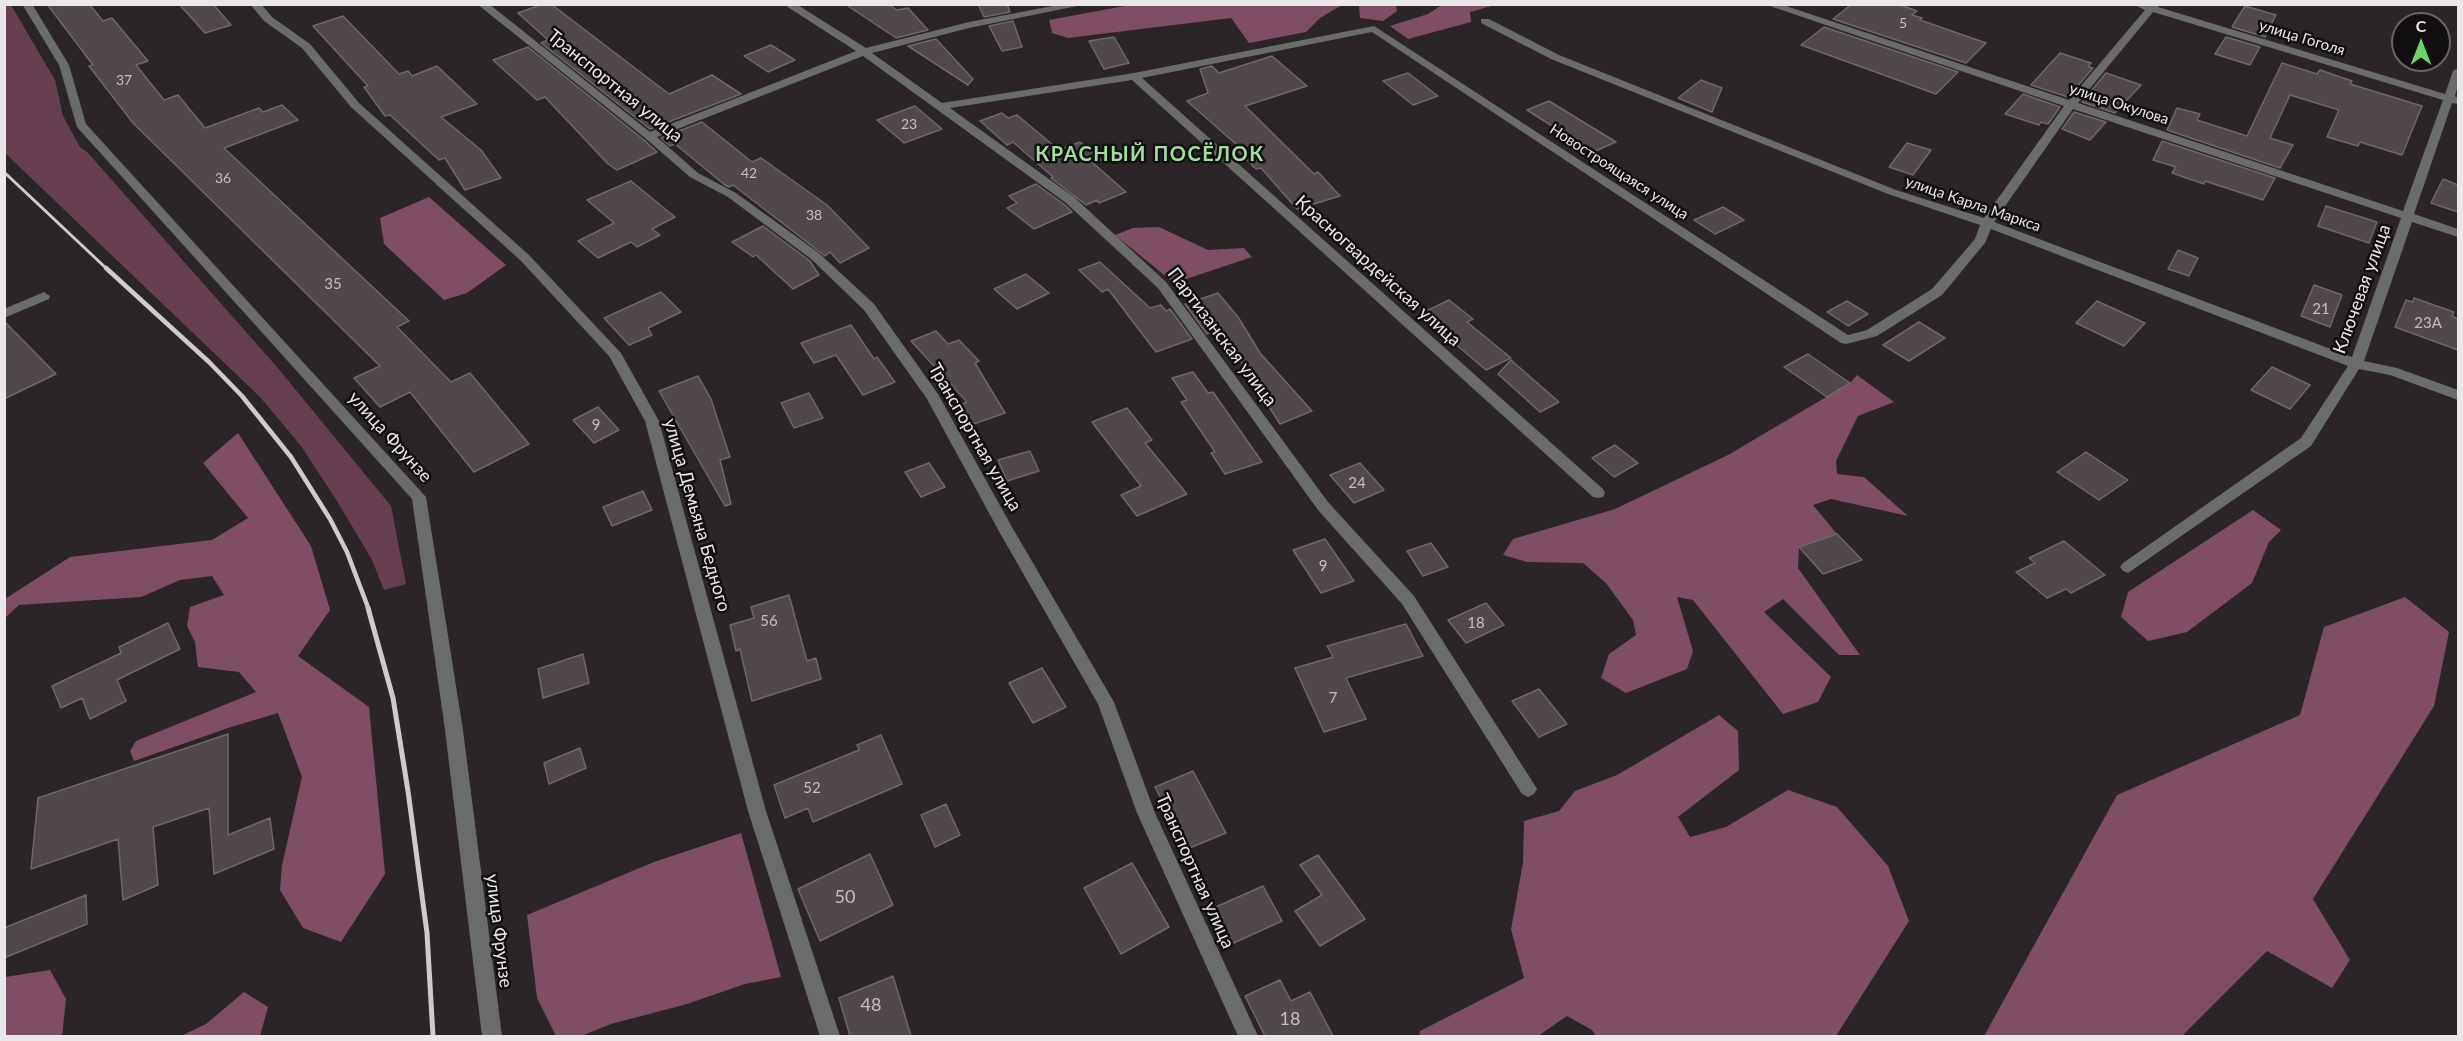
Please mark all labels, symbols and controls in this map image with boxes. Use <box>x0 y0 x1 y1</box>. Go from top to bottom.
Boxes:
north arrow <box>2391 12 2451 72</box>
house number: 5 <box>1899 15 1907 31</box>
street label: улица Гоголя <box>2257 16 2347 60</box>
text: С <box>2416 16 2426 35</box>
street label: Транспортная улица <box>543 25 687 147</box>
house number: 37 <box>116 72 132 88</box>
street label: улица Окулова <box>2067 79 2171 129</box>
house number: 23 <box>901 116 917 132</box>
street label: Новостроящаяся улица <box>1546 120 1692 224</box>
district label: КРАСНЫЙ ПОСЁЛОК <box>1035 143 1265 167</box>
house number: 42 <box>741 165 757 181</box>
house number: 36 <box>215 170 231 186</box>
street label: улица Карла Маркса <box>1903 172 2043 236</box>
street label: Красногвардейская улица <box>1291 191 1465 351</box>
house number: 38 <box>806 207 822 223</box>
street label: Ключевая улица <box>2329 221 2395 357</box>
street label: Партизанская улица <box>1163 263 1281 411</box>
house number: 35 <box>324 275 342 293</box>
house number: 21 <box>2312 300 2330 318</box>
house number: 23А <box>2414 314 2442 332</box>
street label: Транспортная улица <box>924 359 1026 515</box>
street label: улица Фрунзе <box>344 387 436 487</box>
house number: 9 <box>592 416 600 434</box>
street label: улица Демьяна Бедного <box>659 416 735 614</box>
house number: 24 <box>1348 474 1366 492</box>
house number: 9 <box>1319 557 1327 575</box>
house number: 56 <box>760 612 778 630</box>
house number: 18 <box>1467 614 1485 632</box>
house number: 7 <box>1329 689 1337 707</box>
house number: 52 <box>803 779 821 797</box>
street label: Транспортная улица <box>1151 790 1239 952</box>
street label: улица Фрунзе <box>481 873 517 989</box>
house number: 50 <box>835 886 855 908</box>
house number: 48 <box>861 994 881 1016</box>
house number: 18 <box>1280 1008 1300 1030</box>

